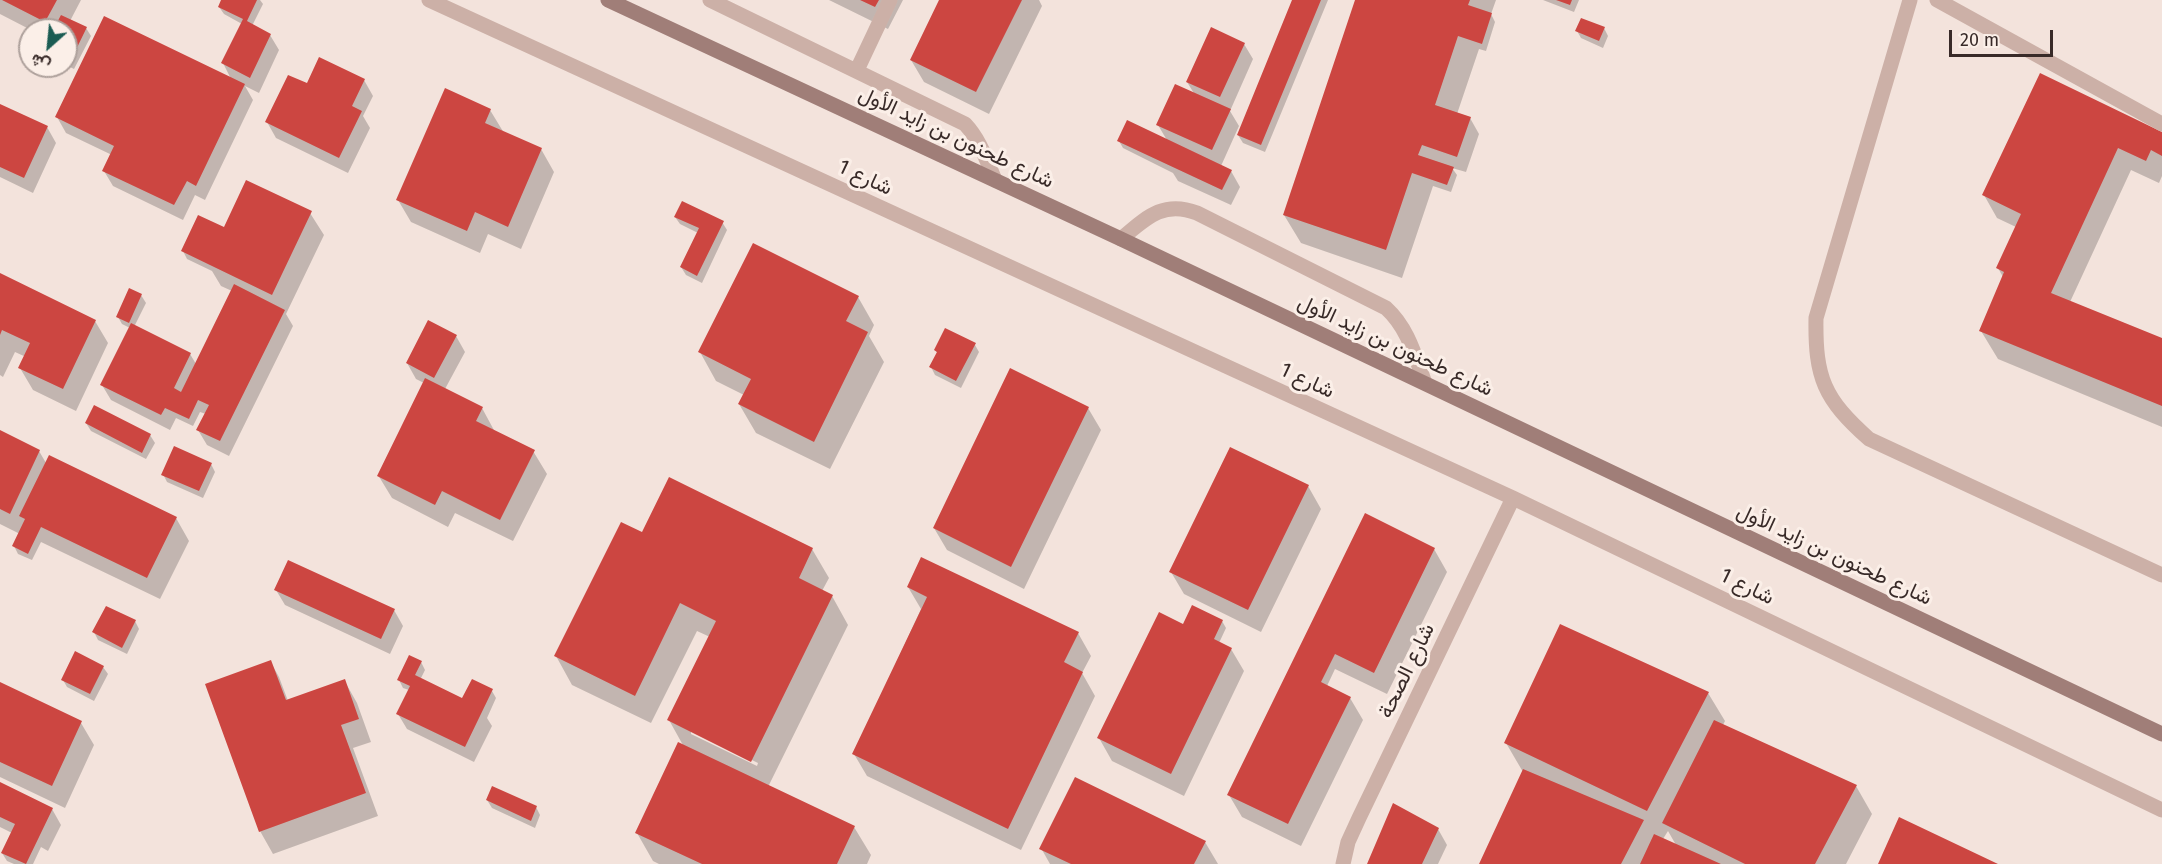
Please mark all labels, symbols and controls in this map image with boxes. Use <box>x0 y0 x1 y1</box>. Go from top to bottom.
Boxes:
north arrow <box>18 18 78 78</box>
scale bar <box>1952 18 2056 56</box>
text: 20 m <box>1960 29 1999 51</box>
text: ش <box>28 50 53 76</box>
street label: شارع طحنون بن زايد الأول <box>854 82 1058 194</box>
street label: شارع 1 <box>834 155 896 201</box>
street label: شارع طحنون بن زايد الأول <box>1293 290 1497 402</box>
street label: شارع 1 <box>1276 358 1338 404</box>
street label: شارع طحنون بن زايد الأول <box>1732 499 1936 611</box>
street label: شارع 1 <box>1716 563 1778 611</box>
street label: شارع الصحة <box>1373 620 1441 722</box>

